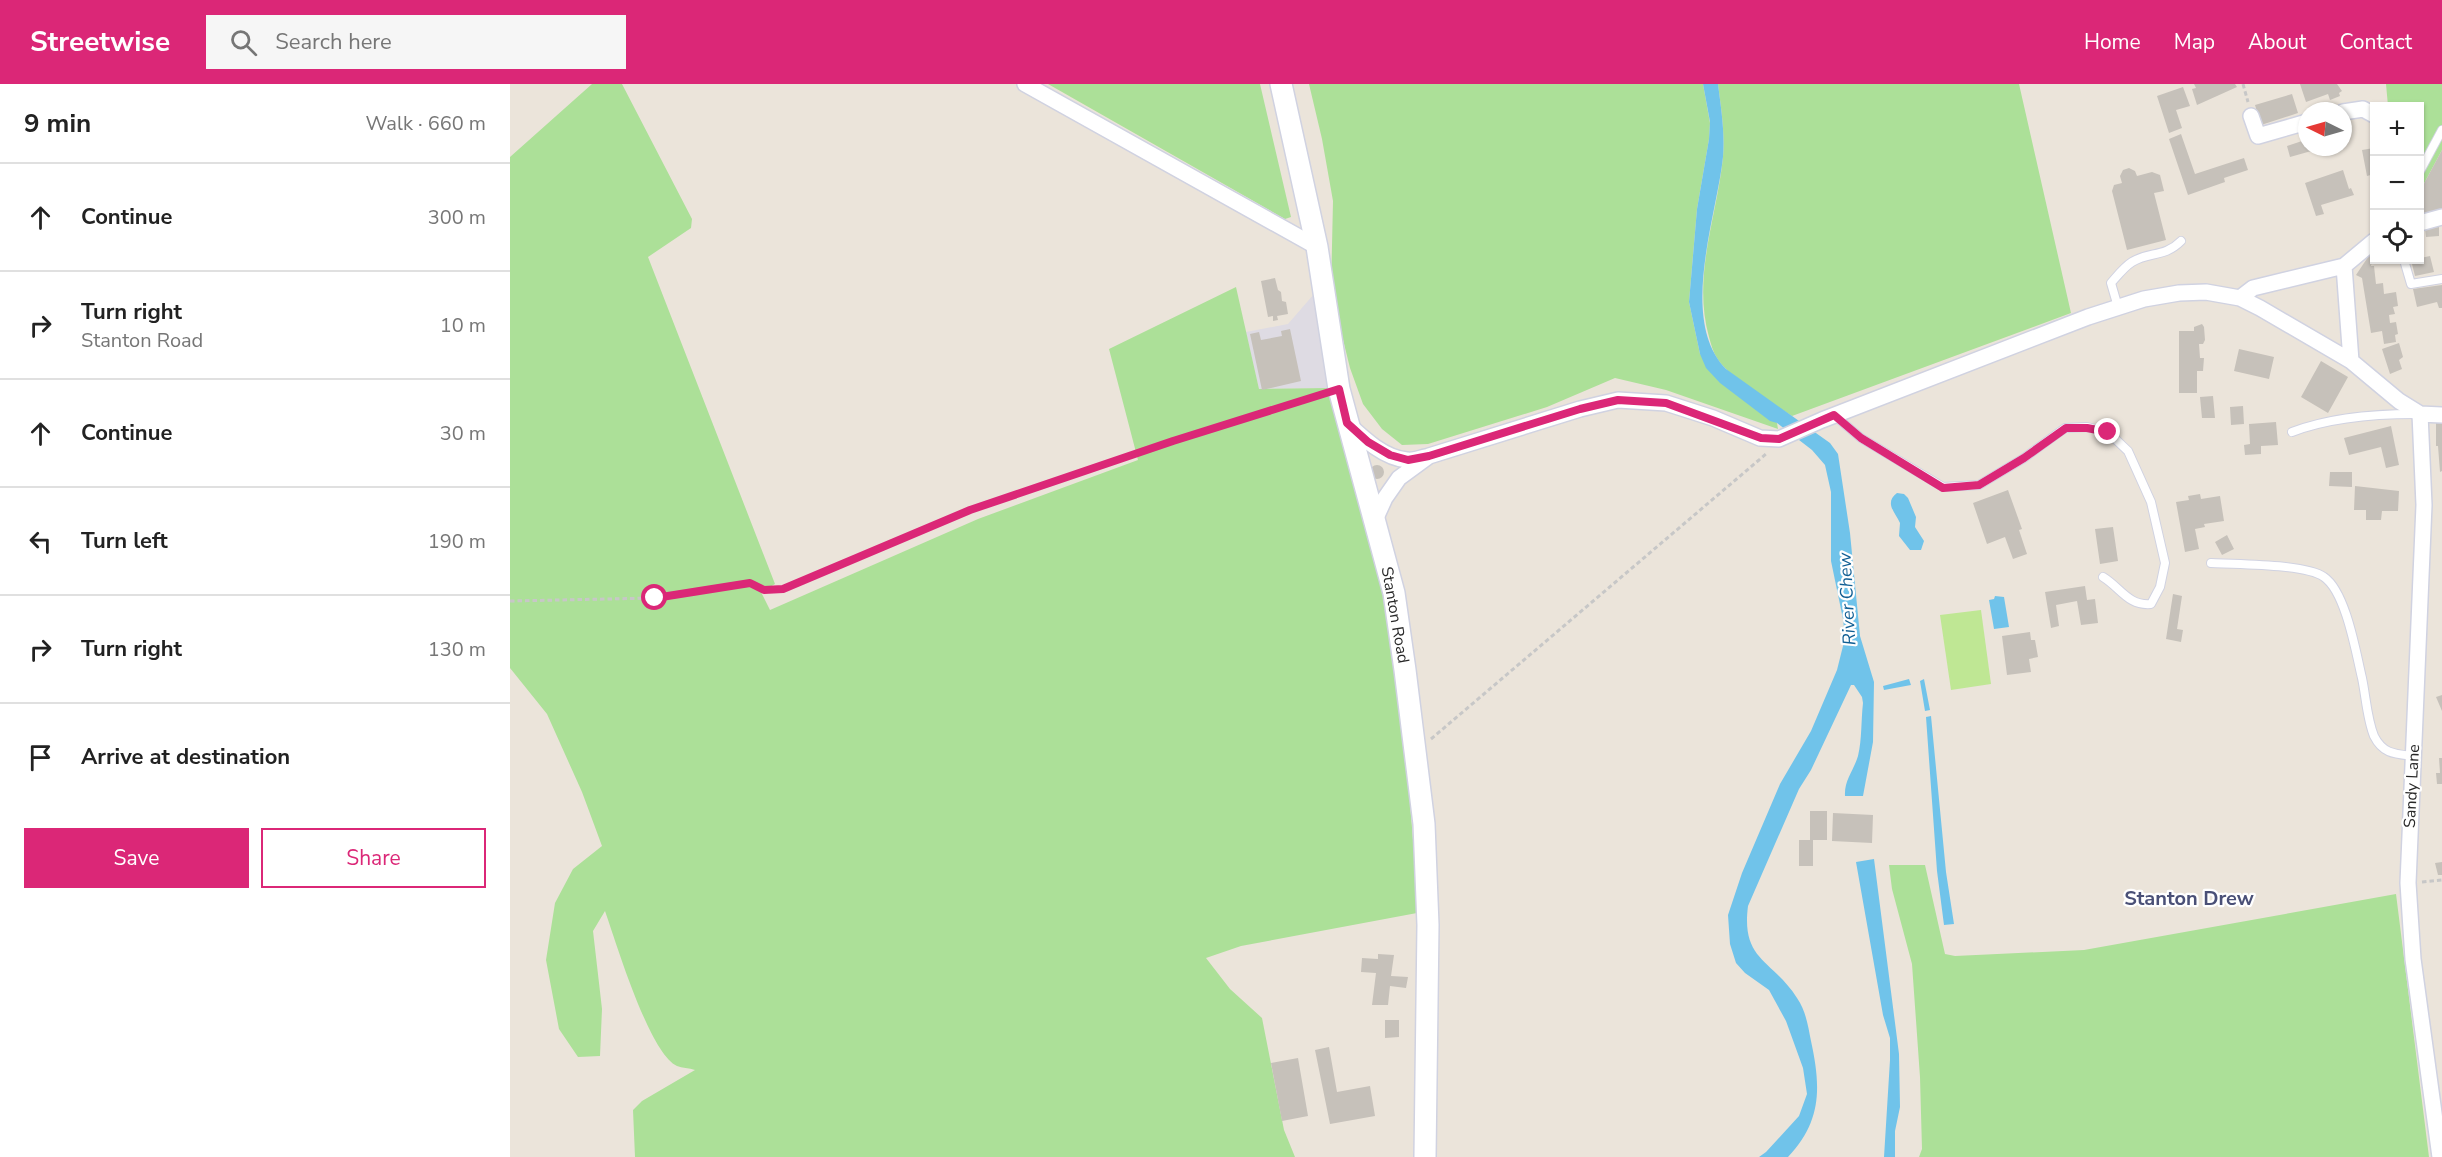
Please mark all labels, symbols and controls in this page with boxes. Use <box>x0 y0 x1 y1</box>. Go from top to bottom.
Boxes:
search box <box>206 15 626 69</box>
text: Streetwise <box>30 23 170 61</box>
icon: search <box>227 26 260 59</box>
text: Search here <box>275 27 392 57</box>
text: Home <box>2084 28 2141 56</box>
text: Map <box>2174 28 2215 56</box>
text: About <box>2248 28 2306 56</box>
text: Contact <box>2339 28 2412 56</box>
north arrow <box>2298 102 2352 156</box>
map controls <box>2370 102 2424 264</box>
button: + <box>2370 102 2424 156</box>
text: 9 min <box>24 106 91 141</box>
text: Walk · 660 m <box>366 110 486 137</box>
button: − <box>2370 156 2424 210</box>
icon: ahead <box>24 201 57 234</box>
text: Continue <box>81 202 172 232</box>
text: 300 m <box>428 204 486 231</box>
button: locate <box>2370 210 2424 264</box>
text: Turn right <box>81 297 182 327</box>
icon: right <box>24 309 57 342</box>
text: 10 m <box>440 312 486 339</box>
text: Stanton Road <box>81 327 203 354</box>
icon: ahead <box>24 417 57 450</box>
text: Continue <box>81 418 172 448</box>
route end <box>2094 418 2120 444</box>
text: 30 m <box>440 420 486 447</box>
icon: left <box>24 525 57 558</box>
text: Turn left <box>81 526 168 556</box>
text: 190 m <box>428 528 486 555</box>
water label: River Chew <box>1833 551 1861 646</box>
street label: Stanton Road <box>1376 565 1414 665</box>
route start <box>641 584 667 610</box>
icon: right <box>24 633 57 666</box>
text: Turn right <box>81 634 182 664</box>
text: 130 m <box>428 636 486 663</box>
icon: arrive <box>24 741 57 774</box>
text: Arrive at destination <box>81 742 290 772</box>
street label: Sandy Lane <box>2399 744 2425 828</box>
button: Save <box>24 828 249 888</box>
button: Share <box>261 828 486 888</box>
district label: Stanton Drew <box>2124 885 2254 912</box>

